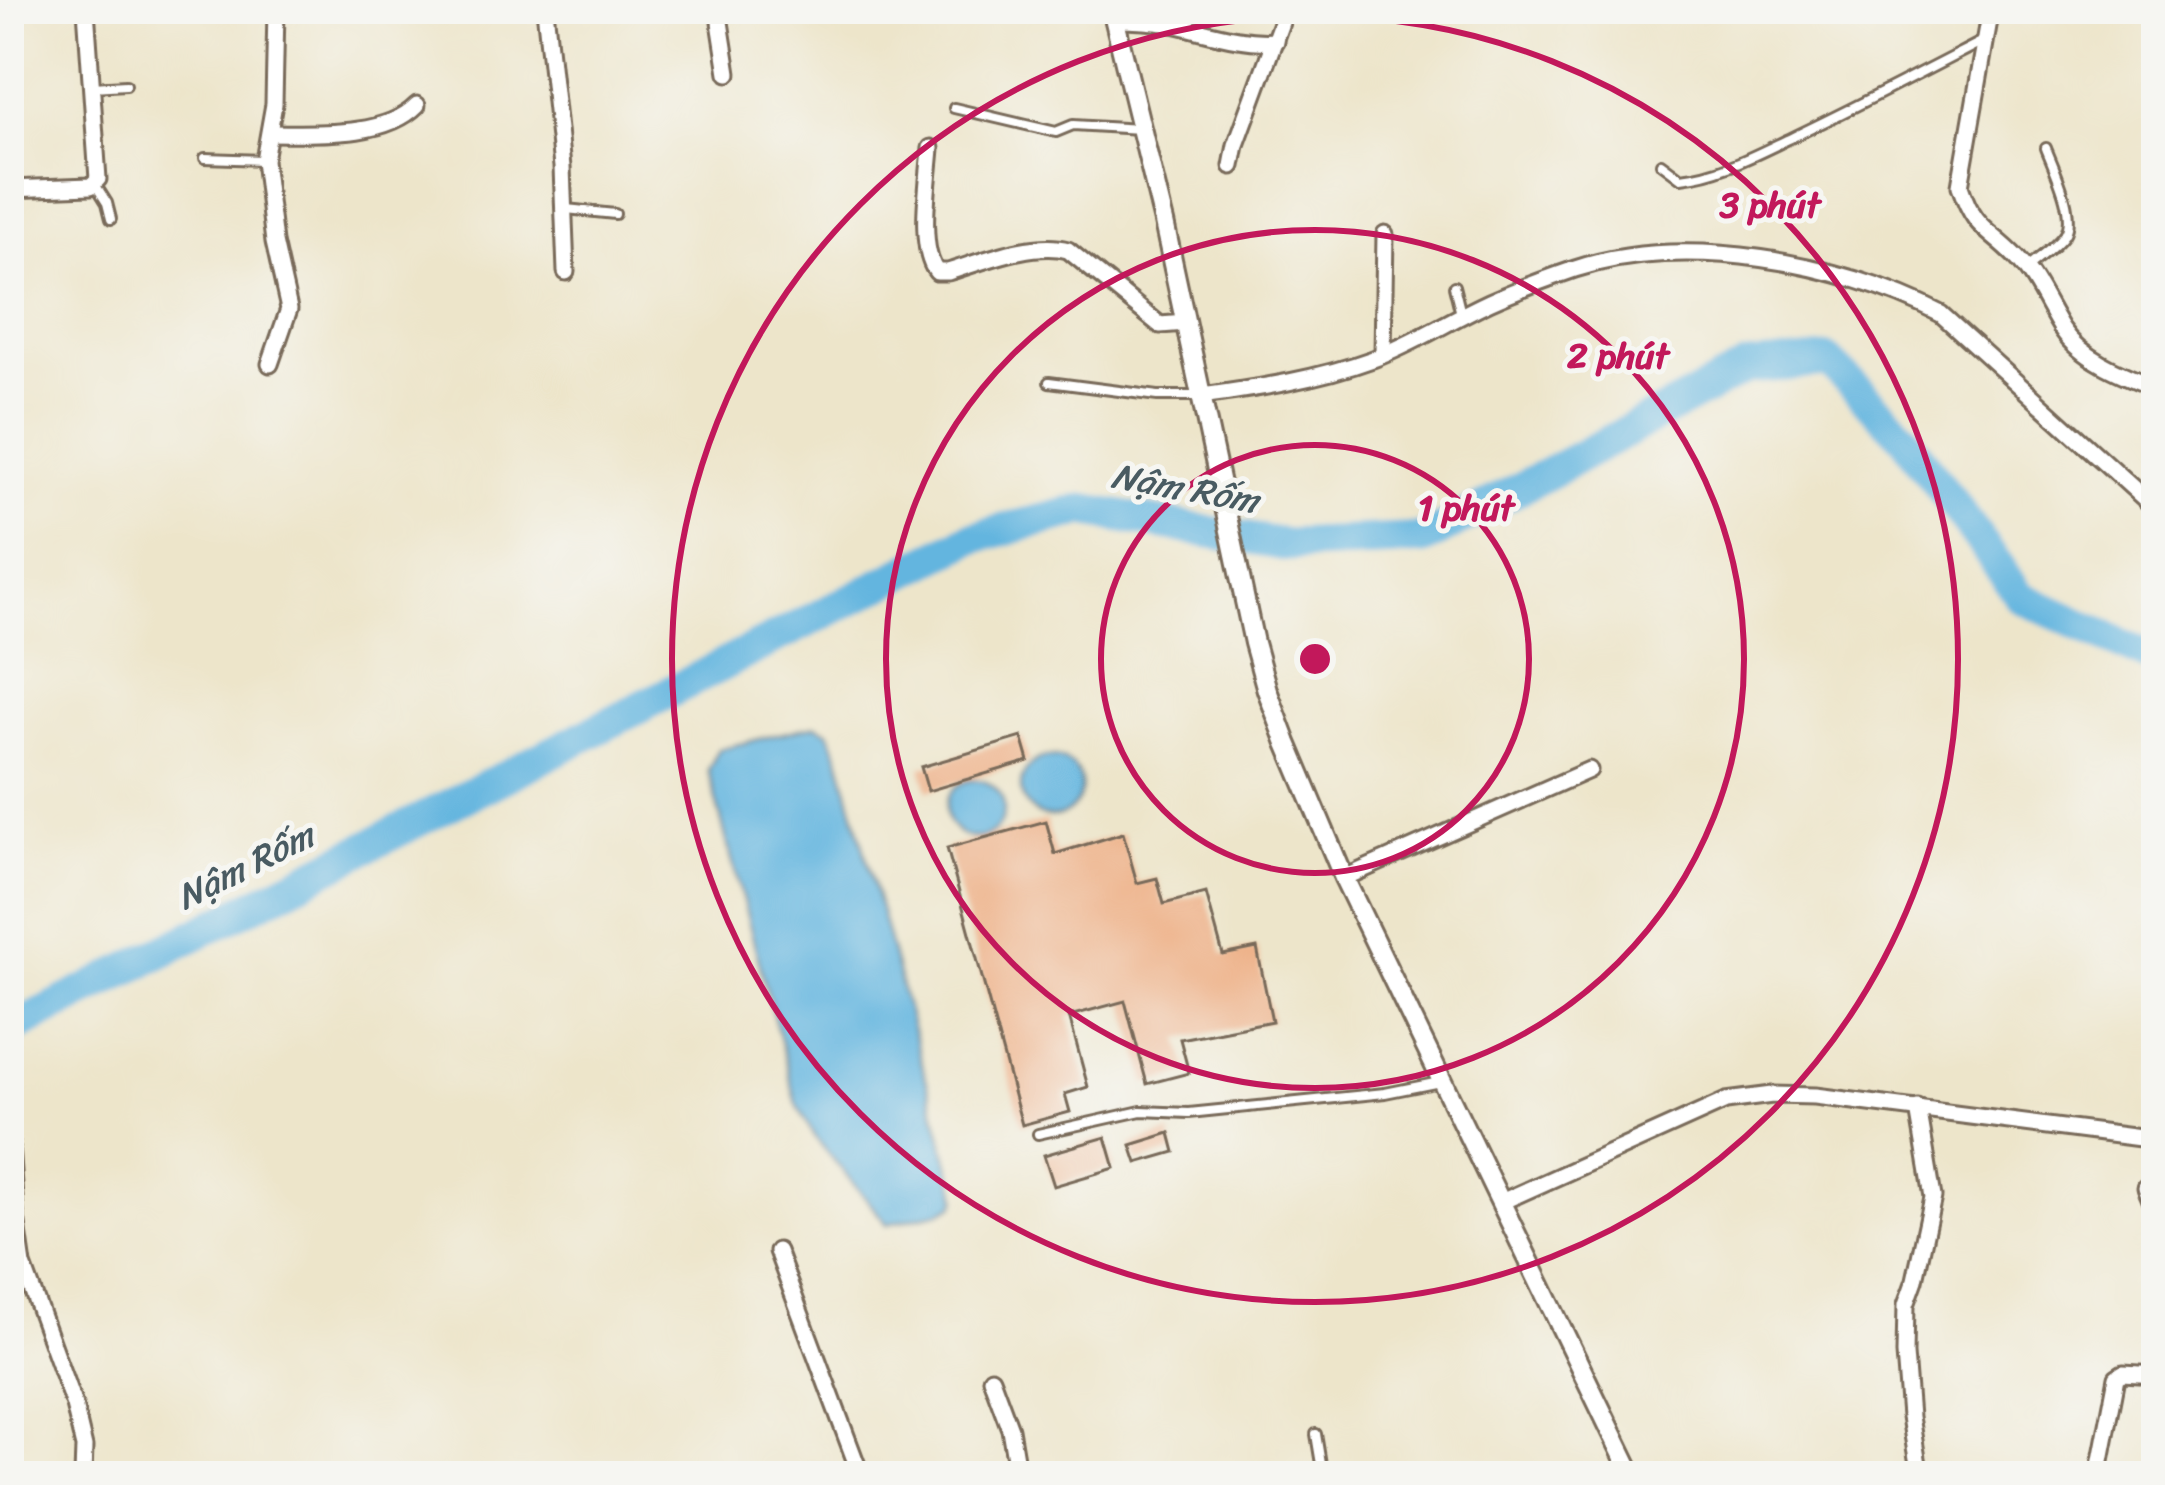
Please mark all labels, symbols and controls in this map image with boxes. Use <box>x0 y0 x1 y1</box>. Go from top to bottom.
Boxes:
text: 3 phút <box>1719 173 1823 237</box>
text: 2 phút <box>1567 324 1671 388</box>
water label: Nậm Rốm <box>1107 444 1267 533</box>
text: 1 phút <box>1418 476 1517 540</box>
centre of rings <box>1294 638 1336 680</box>
water label: Nậm Rốm <box>165 802 328 928</box>

